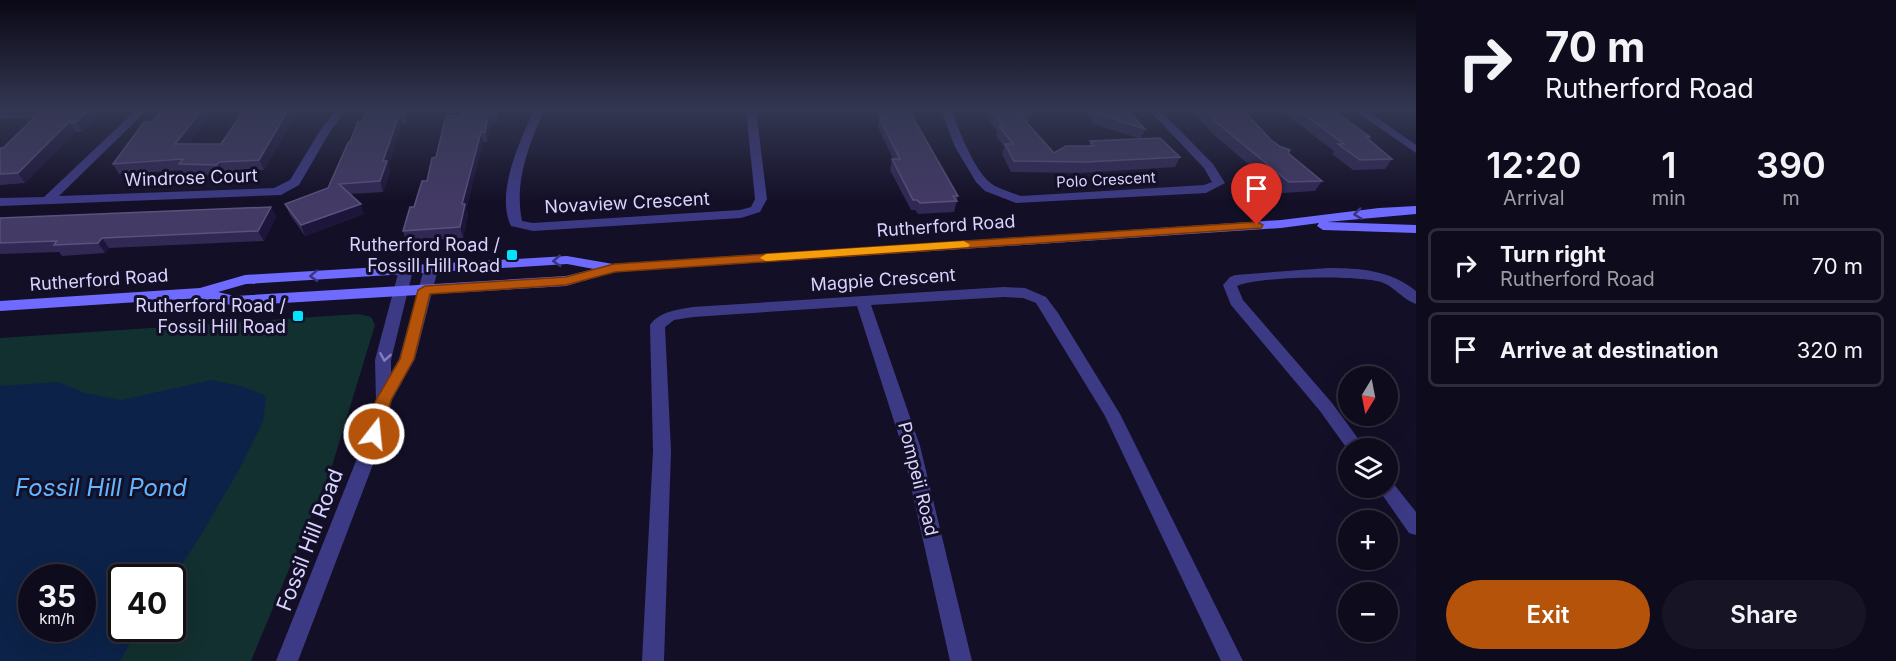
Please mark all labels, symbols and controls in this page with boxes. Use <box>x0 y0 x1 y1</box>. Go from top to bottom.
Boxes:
text: 70 m <box>1545 21 1645 72</box>
icon: right <box>1446 24 1524 102</box>
text: Rutherford Road <box>1545 72 1754 105</box>
text: 12:20 <box>1486 143 1582 187</box>
text: 1 <box>1661 143 1676 187</box>
text: 390 <box>1756 143 1826 187</box>
pin <box>1231 163 1282 225</box>
street label: Windrose Court <box>124 165 258 190</box>
street label: Polo Crescent <box>1056 167 1156 192</box>
icon: arrive <box>1240 172 1273 205</box>
text: Arrival <box>1503 186 1565 210</box>
text: min <box>1652 186 1686 210</box>
text: m <box>1782 186 1800 210</box>
street label: Novaview Crescent <box>544 188 710 217</box>
one-way arrow <box>1353 208 1362 220</box>
street label: Rutherford Road <box>876 210 1016 241</box>
place label: Rutherford Road / Fossill Hill Road <box>349 234 501 276</box>
text: Turn right <box>1500 241 1606 267</box>
marker: Rutherford Road / Fossill Hill Road <box>505 248 519 262</box>
icon: right <box>1449 249 1482 282</box>
text: 70 m <box>1812 253 1863 279</box>
one-way arrow <box>552 254 561 267</box>
street label: Rutherford Road <box>29 264 169 295</box>
street label: Magpie Crescent <box>810 264 956 295</box>
text: Rutherford Road <box>1500 267 1655 291</box>
one-way arrow <box>309 269 318 282</box>
place label: Rutherford Road / Fossil Hill Road <box>135 295 287 337</box>
marker: Rutherford Road / Fossil Hill Road <box>291 309 305 323</box>
icon: arrive <box>1449 333 1482 366</box>
text: Arrive at destination <box>1500 337 1719 363</box>
text: 320 m <box>1797 337 1863 363</box>
one-way arrow <box>379 352 391 362</box>
north arrow <box>1338 366 1398 426</box>
map controls <box>1338 366 1398 642</box>
position arrow <box>342 402 406 466</box>
street label: Pompeii Road <box>894 420 943 538</box>
button: layers <box>1338 438 1398 498</box>
street label: Fossil Hill Road <box>271 465 348 614</box>
water label: Fossil Hill Pond <box>15 473 187 502</box>
button: + <box>1338 510 1398 570</box>
speed limit sign: 40 <box>108 564 186 642</box>
text: 35 <box>38 578 76 614</box>
button: Exit <box>1446 580 1650 649</box>
button: Share <box>1662 580 1866 649</box>
button: − <box>1338 582 1398 642</box>
text: km/h <box>39 609 75 628</box>

